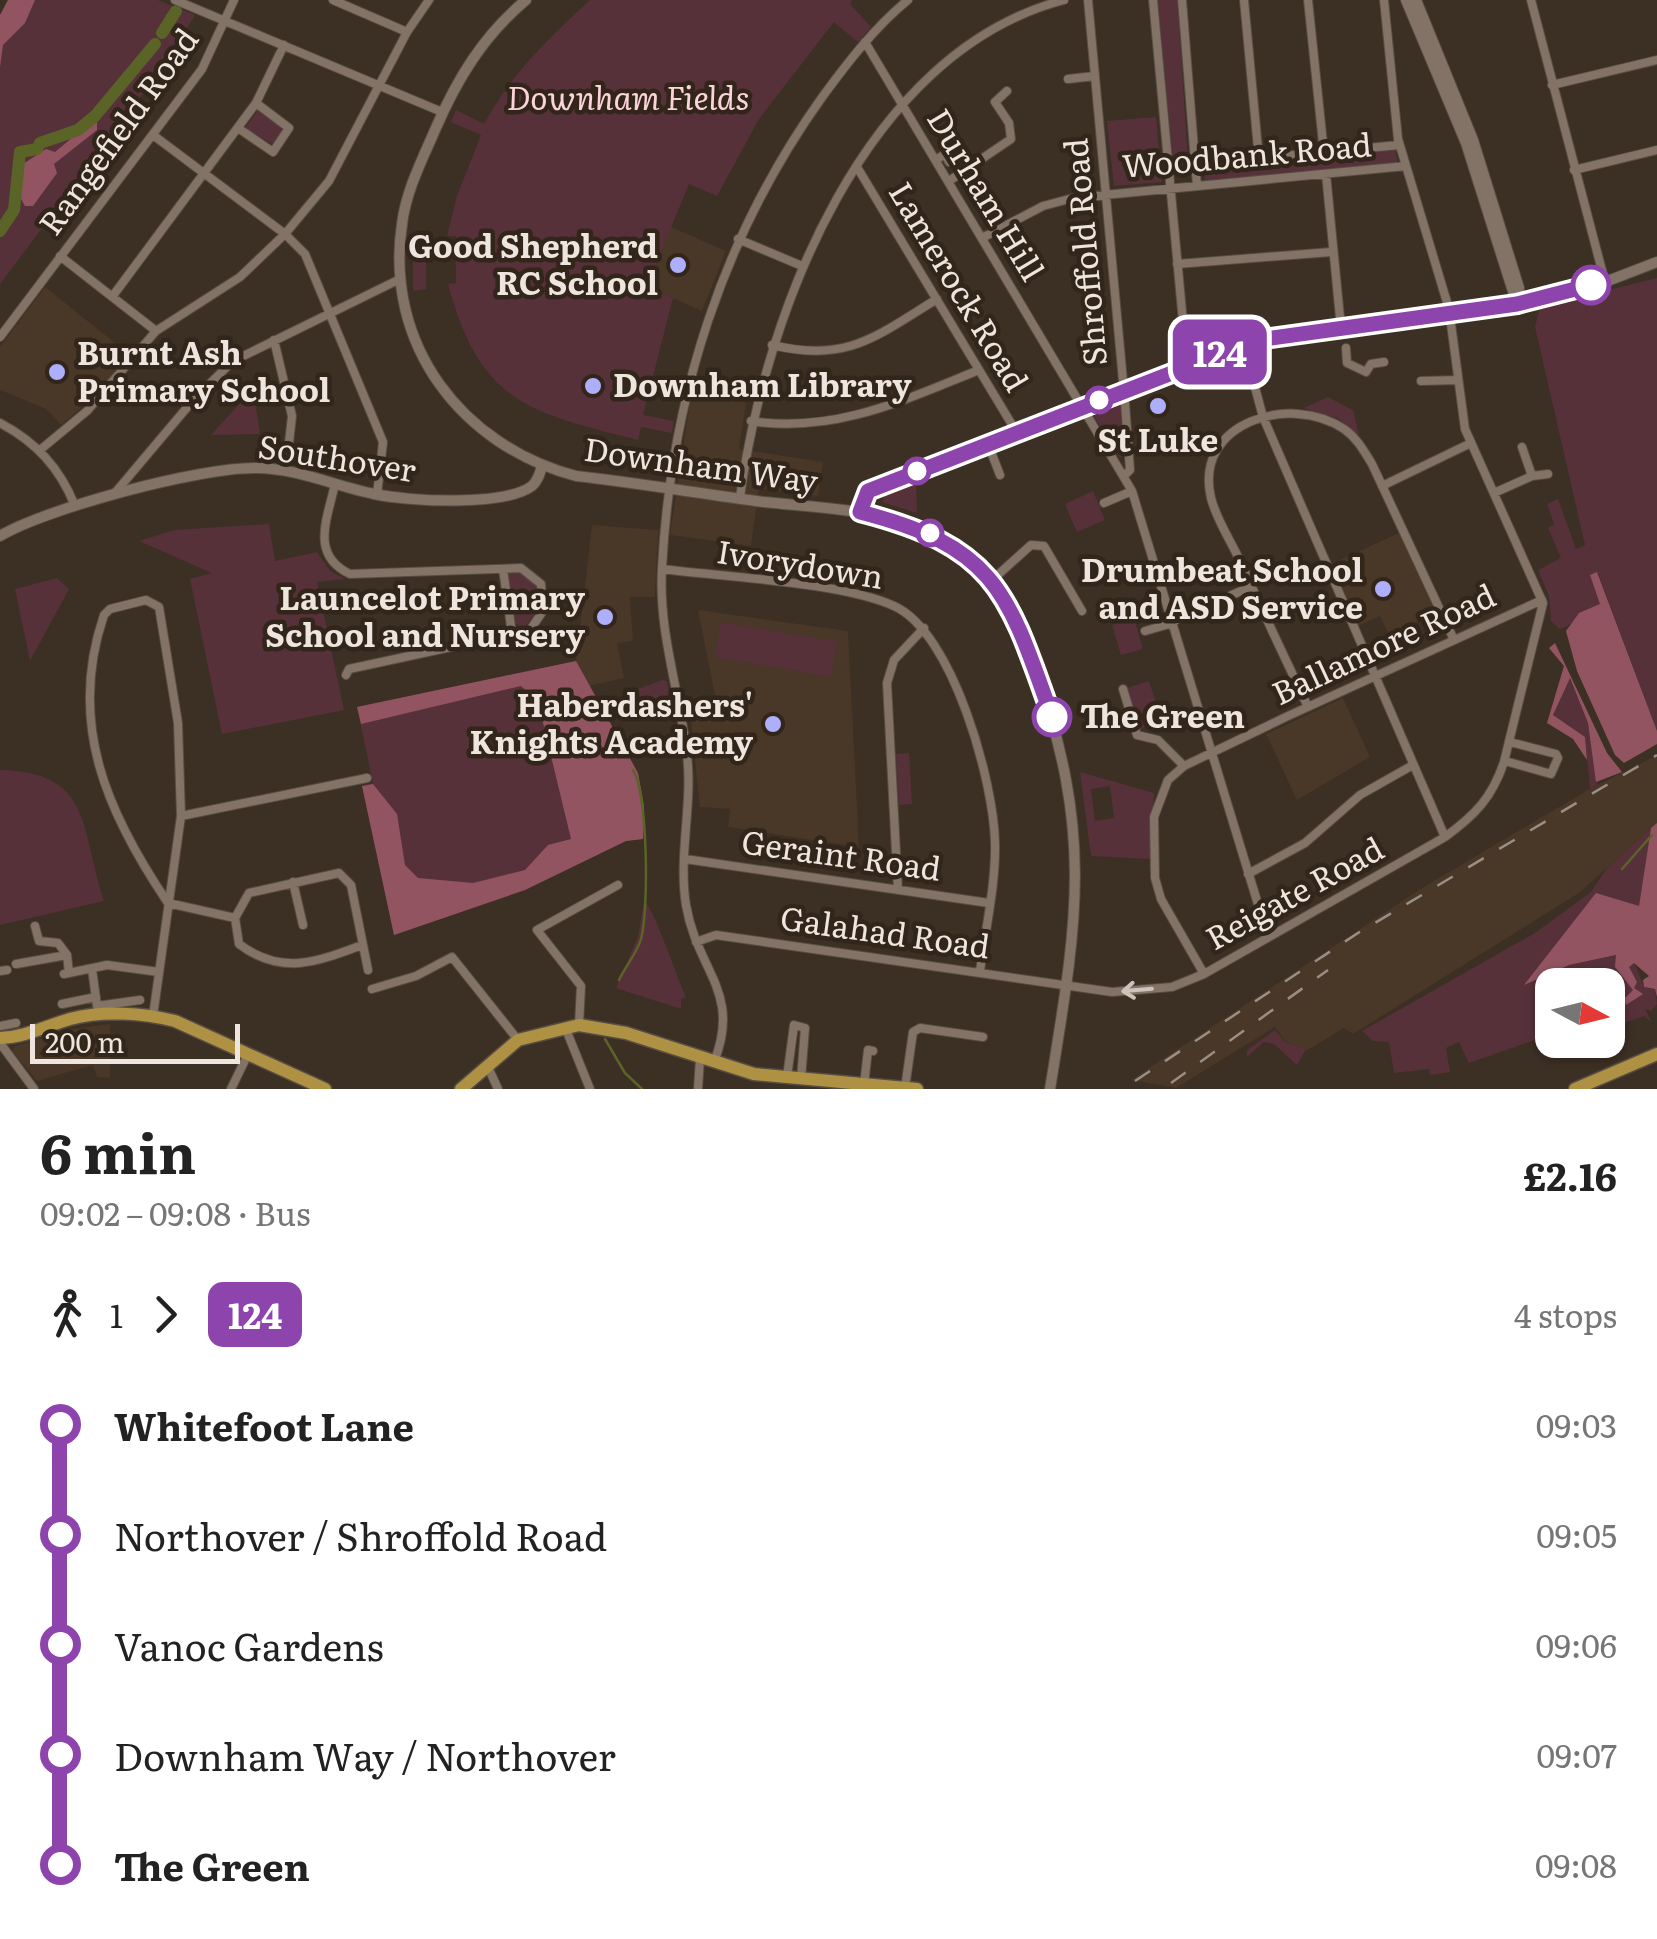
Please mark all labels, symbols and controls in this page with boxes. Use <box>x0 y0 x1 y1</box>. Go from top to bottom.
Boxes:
street label: Rangefield Road <box>25 17 208 244</box>
park label: Downham Fields <box>507 72 749 120</box>
street label: Durham Hill <box>917 98 1058 289</box>
street label: Woodbank Road <box>1120 118 1373 188</box>
street label: Shroffold Road <box>1049 136 1117 368</box>
street label: Lamerock Road <box>879 171 1042 400</box>
place label: Good Shepherd RC School <box>408 220 658 305</box>
marker: Good Shepherd RC School <box>667 254 689 276</box>
unlabelled marker <box>1572 266 1610 304</box>
line badge: 124 <box>1162 320 1278 384</box>
text: 124 <box>1193 326 1247 378</box>
place label: Burnt Ash Primary School <box>77 327 330 412</box>
place label: Downham Library <box>613 359 912 407</box>
marker: Burnt Ash Primary School <box>46 361 68 383</box>
marker: Downham Library <box>582 375 604 397</box>
unlabelled marker <box>1086 387 1112 413</box>
marker: St Luke <box>1147 395 1169 417</box>
place label: St Luke <box>1098 414 1218 462</box>
street label: Southover <box>255 420 420 492</box>
street label: Downham Way <box>581 423 822 503</box>
unlabelled marker <box>904 458 930 484</box>
unlabelled marker <box>917 520 943 546</box>
street label: Ivorydown <box>714 525 887 599</box>
place label: Drumbeat School and ASD Service <box>1081 544 1363 629</box>
street label: Ballamore Road <box>1263 570 1502 715</box>
place label: Launcelot Primary School and Nursery <box>265 572 585 657</box>
marker: Drumbeat School and ASD Service <box>1372 578 1394 600</box>
marker: Launcelot Primary School and Nursery <box>594 606 616 628</box>
place label: Haberdashers' Knights Academy <box>469 679 753 764</box>
place label: The Green <box>1080 690 1245 738</box>
marker: The Green <box>1033 698 1071 736</box>
marker: Haberdashers' Knights Academy <box>762 713 784 735</box>
street label: Geraint Road <box>739 815 944 891</box>
street label: Reigate Road <box>1196 823 1391 960</box>
street label: Galahad Road <box>778 892 993 968</box>
north arrow <box>1535 968 1625 1058</box>
map controls <box>1535 968 1625 1058</box>
one-way arrow <box>1121 981 1154 1000</box>
scale bar <box>30 1019 240 1064</box>
text: 200 m <box>45 1020 124 1062</box>
text: 6 min <box>40 1109 196 1191</box>
text: £2.16 <box>1523 1146 1617 1203</box>
text: 09:02 – 09:08 · Bus <box>40 1188 310 1236</box>
icon: walk <box>40 1287 95 1342</box>
icon: forward <box>138 1287 193 1342</box>
text: 124 <box>228 1288 282 1340</box>
text: 1 <box>110 1290 123 1338</box>
text: 4 stops <box>1514 1290 1617 1338</box>
text: Whitefoot Lane <box>114 1396 414 1453</box>
text: 09:03 <box>1536 1400 1617 1448</box>
text: Northover / Shroffold Road <box>114 1506 607 1563</box>
text: 09:05 <box>1536 1510 1617 1558</box>
text: Vanoc Gardens <box>114 1616 384 1673</box>
text: 09:06 <box>1535 1620 1617 1668</box>
text: Downham Way / Northover <box>114 1726 616 1783</box>
text: 09:07 <box>1536 1730 1617 1778</box>
text: The Green <box>114 1836 310 1893</box>
text: 09:08 <box>1535 1840 1617 1888</box>

